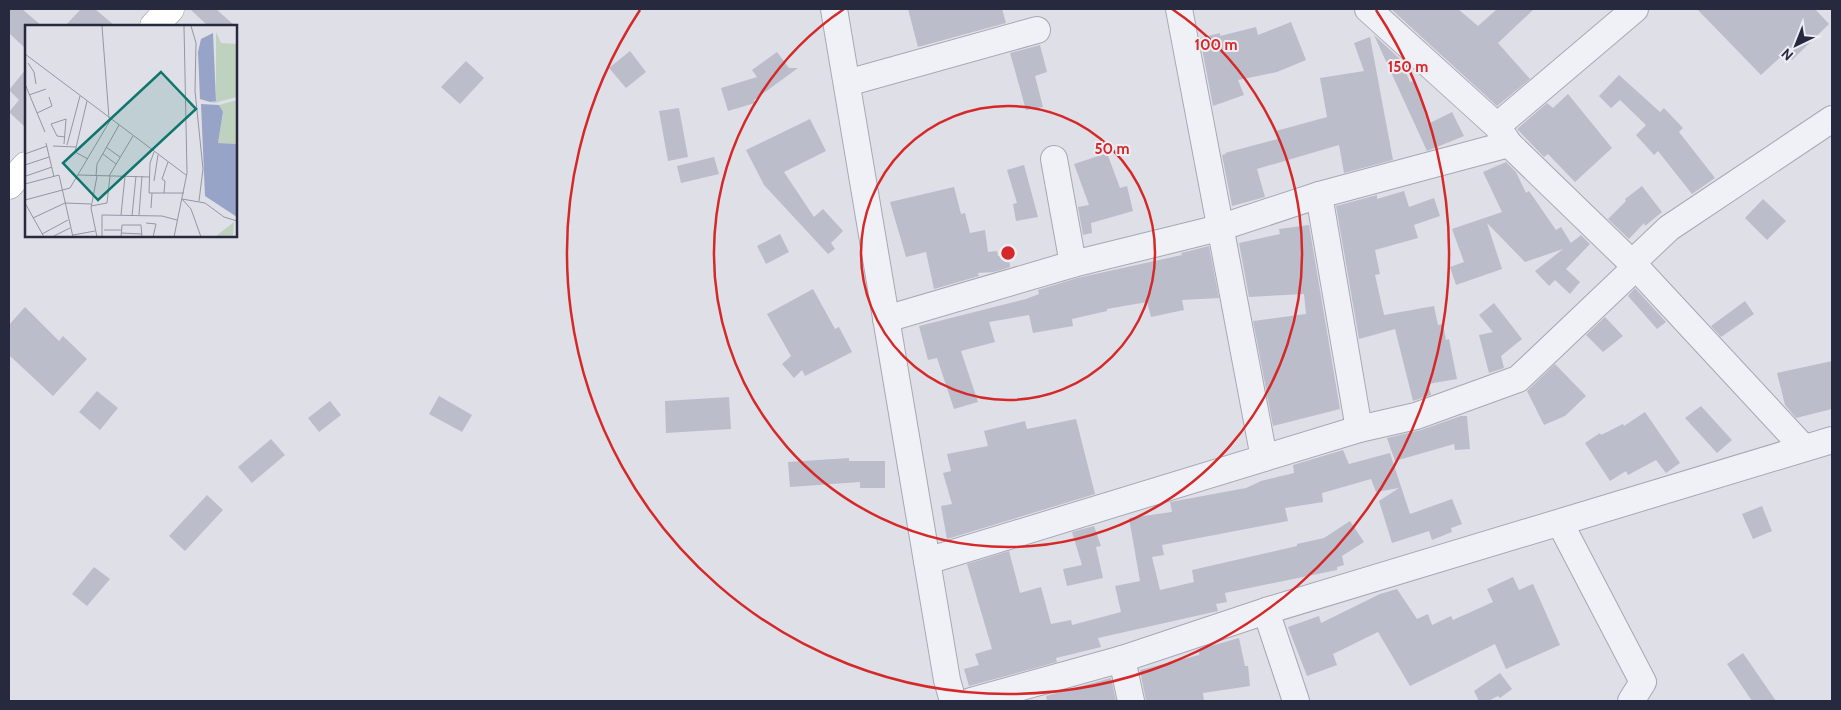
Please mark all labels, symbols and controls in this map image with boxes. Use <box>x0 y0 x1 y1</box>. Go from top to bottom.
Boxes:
north arrow <box>1771 20 1821 70</box>
inset map <box>25 25 238 238</box>
text: 100 m <box>1194 36 1238 54</box>
text: N <box>1777 45 1797 64</box>
text: 150 m <box>1388 58 1428 76</box>
text: 50 m <box>1094 140 1130 158</box>
centre of rings <box>999 244 1017 262</box>

